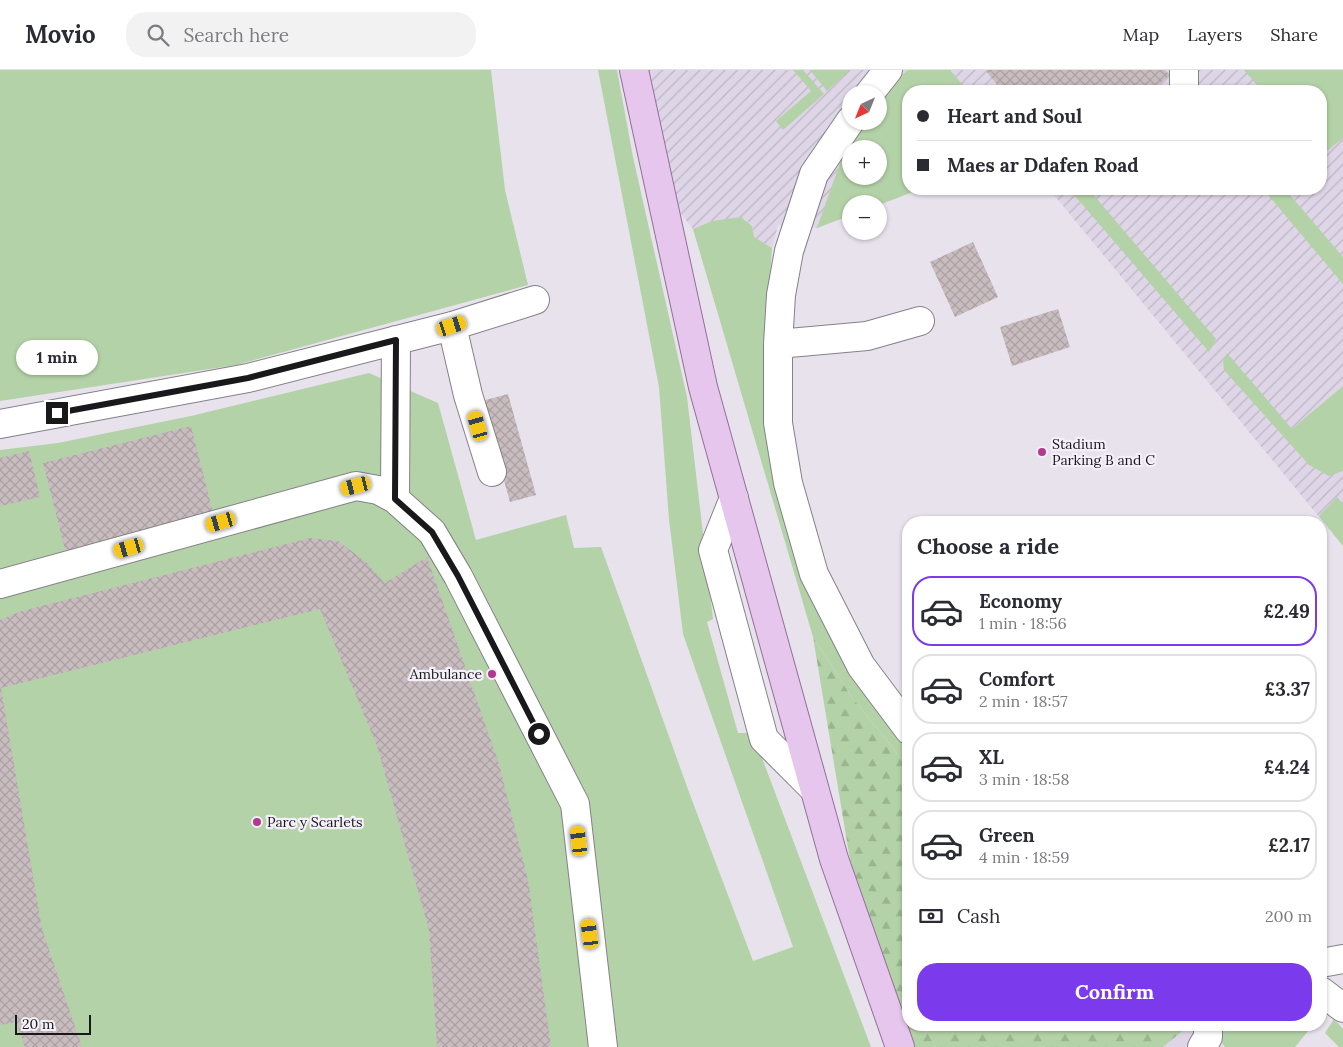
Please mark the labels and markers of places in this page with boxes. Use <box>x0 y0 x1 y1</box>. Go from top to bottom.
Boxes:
place label: Stadium Parking B and C <box>1052 435 1155 469</box>
marker: Stadium Parking B and C <box>1036 446 1048 458</box>
place label: Ambulance <box>409 665 482 683</box>
marker: Ambulance <box>486 668 498 680</box>
place label: Parc y Scarlets <box>267 813 363 831</box>
marker: Parc y Scarlets <box>251 816 263 828</box>

